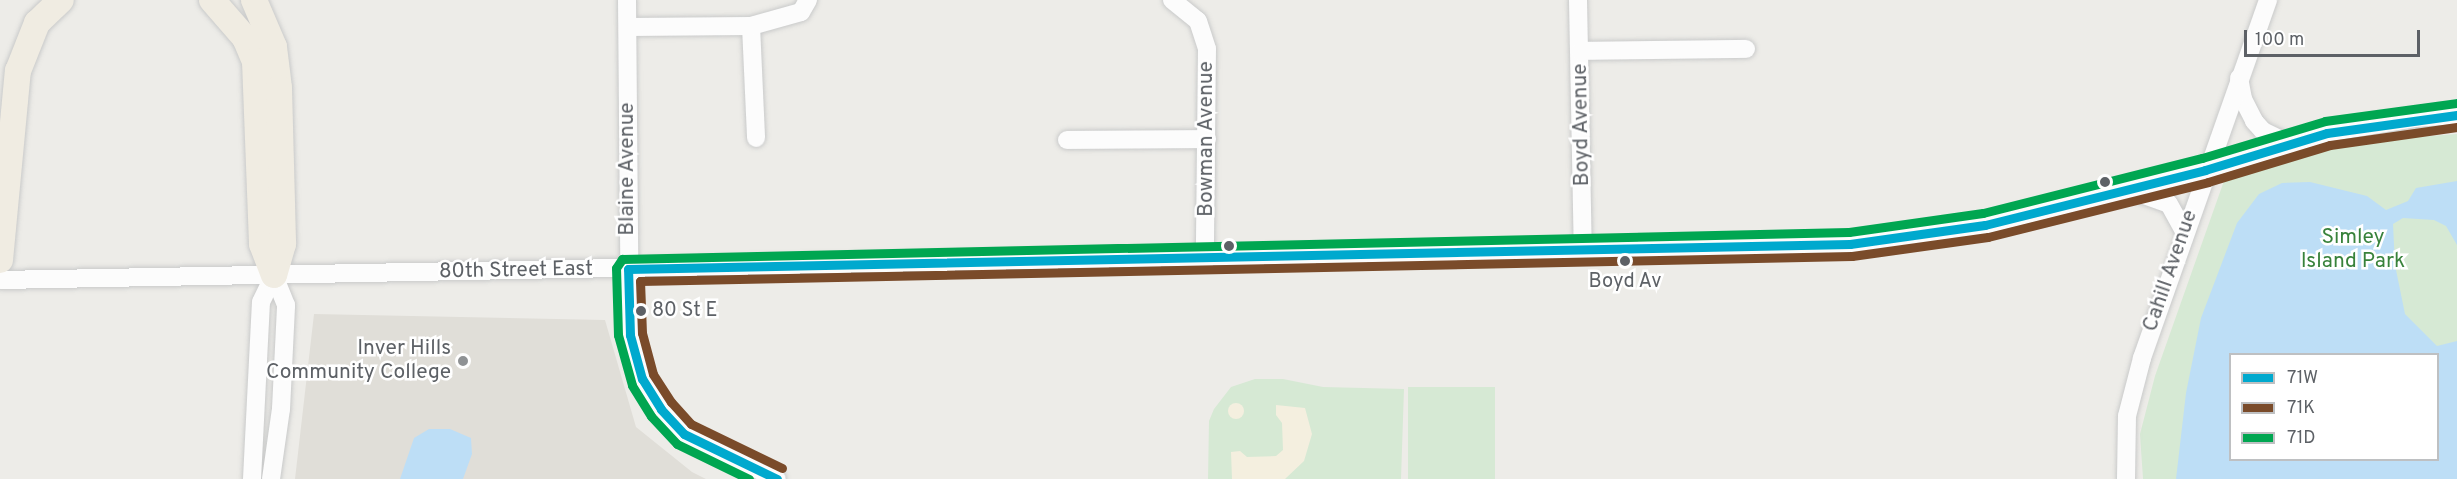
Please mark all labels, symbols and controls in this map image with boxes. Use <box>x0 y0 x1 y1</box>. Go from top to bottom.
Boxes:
scale bar <box>2247 18 2422 56</box>
text: 100 m <box>2255 29 2304 52</box>
street label: Bowman Avenue <box>1194 61 1220 217</box>
street label: Boyd Avenue <box>1568 63 1596 187</box>
street label: Blaine Avenue <box>615 102 641 236</box>
unlabelled marker <box>2099 176 2111 188</box>
street label: Cahill Avenue <box>2138 206 2204 336</box>
park label: Simley Island Park <box>2301 225 2405 275</box>
unlabelled marker <box>1223 240 1235 252</box>
marker: Boyd Av <box>1619 255 1631 267</box>
street label: 80th Street East <box>439 257 593 285</box>
place label: Boyd Av <box>1588 270 1662 294</box>
place label: 80 St E <box>652 299 718 323</box>
marker: 80 St E <box>635 305 647 317</box>
place label: Inver Hills Community College <box>266 336 451 386</box>
legend <box>2229 353 2439 461</box>
marker: Inver Hills Community College <box>456 354 470 368</box>
text: 71W <box>2287 367 2318 390</box>
text: 71K <box>2287 397 2315 420</box>
text: 71D <box>2287 427 2316 450</box>

